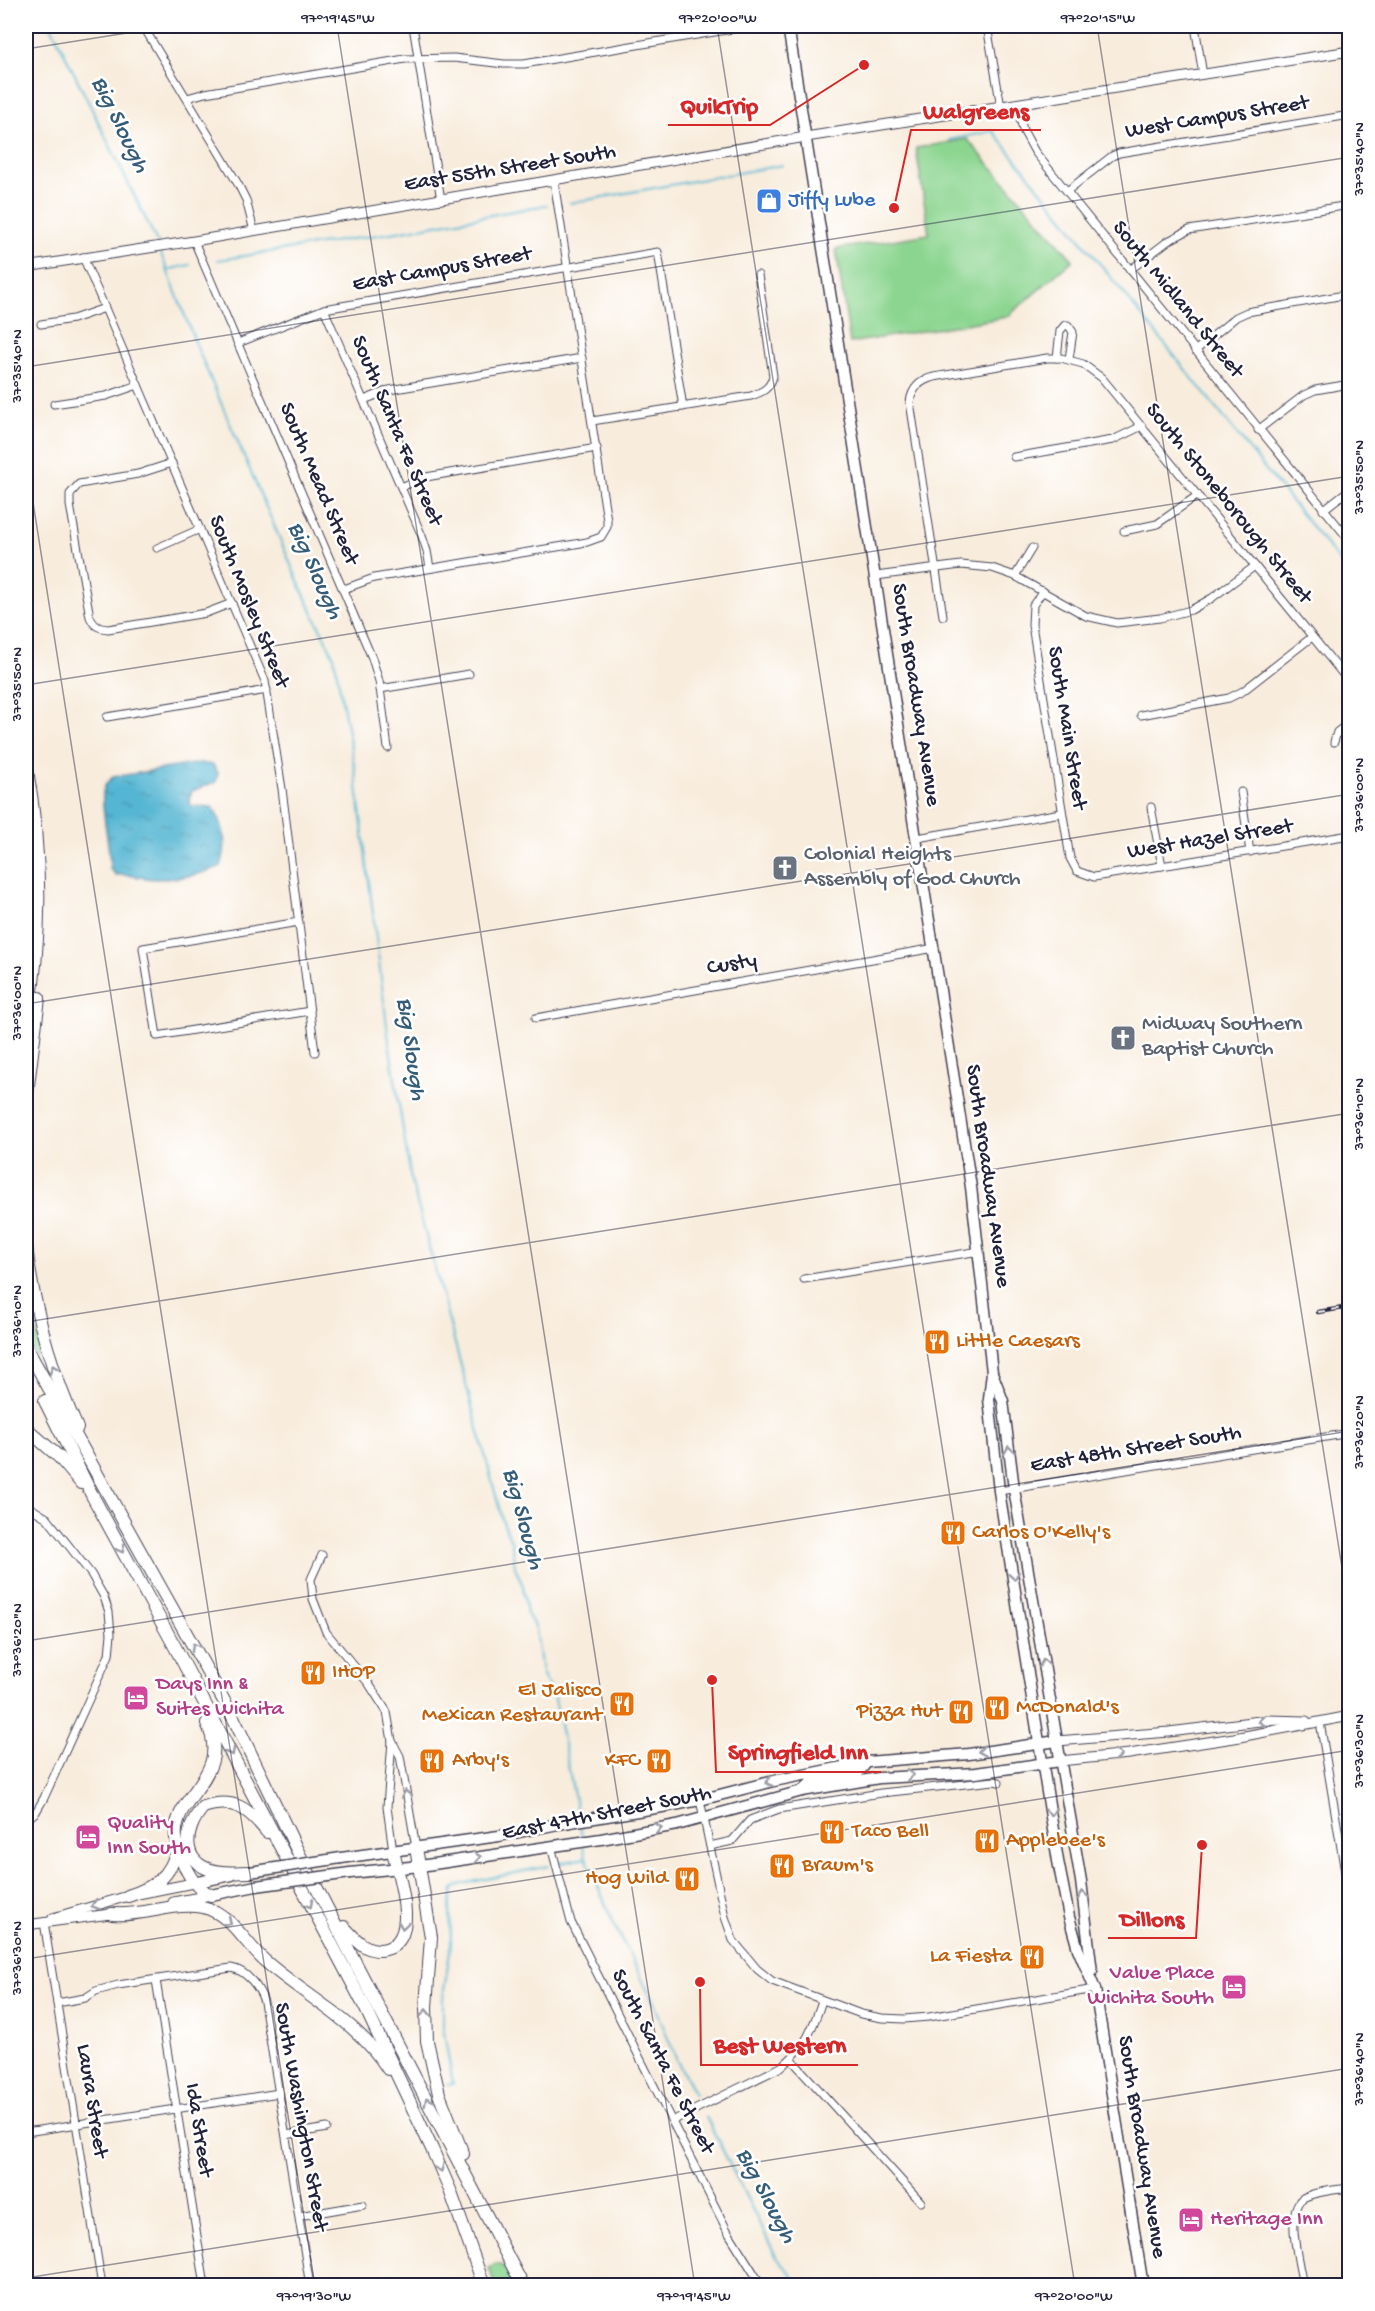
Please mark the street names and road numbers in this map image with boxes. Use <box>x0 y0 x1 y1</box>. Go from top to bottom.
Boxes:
street label: West Campus Street <box>1123 90 1312 145</box>
street label: East 55th Street South <box>402 139 618 199</box>
street label: South Midland Street <box>1105 216 1250 386</box>
street label: East Campus Street <box>351 241 535 299</box>
street label: South Santa Fe Street <box>344 332 449 532</box>
street label: South Stoneborough Street <box>1139 398 1318 611</box>
street label: South Mead Street <box>272 399 365 571</box>
street label: South Mosley Street <box>202 512 295 694</box>
street label: South Broadway Avenue <box>885 582 946 809</box>
street label: South Main Street <box>1040 645 1092 813</box>
street label: West Hazel Street <box>1126 814 1296 866</box>
street label: Custy <box>705 948 759 982</box>
street label: South Broadway Avenue <box>958 1063 1016 1290</box>
street label: East 48th Street South <box>1029 1420 1244 1480</box>
street label: East 47th Street South <box>500 1781 714 1847</box>
street label: South Santa Fe Street <box>604 1965 721 2160</box>
street label: South Washington Street <box>267 2001 333 2235</box>
street label: South Broadway Avenue <box>1111 2034 1172 2261</box>
street label: Laura Street <box>69 2042 113 2162</box>
street label: Ida Street <box>178 2081 219 2181</box>

